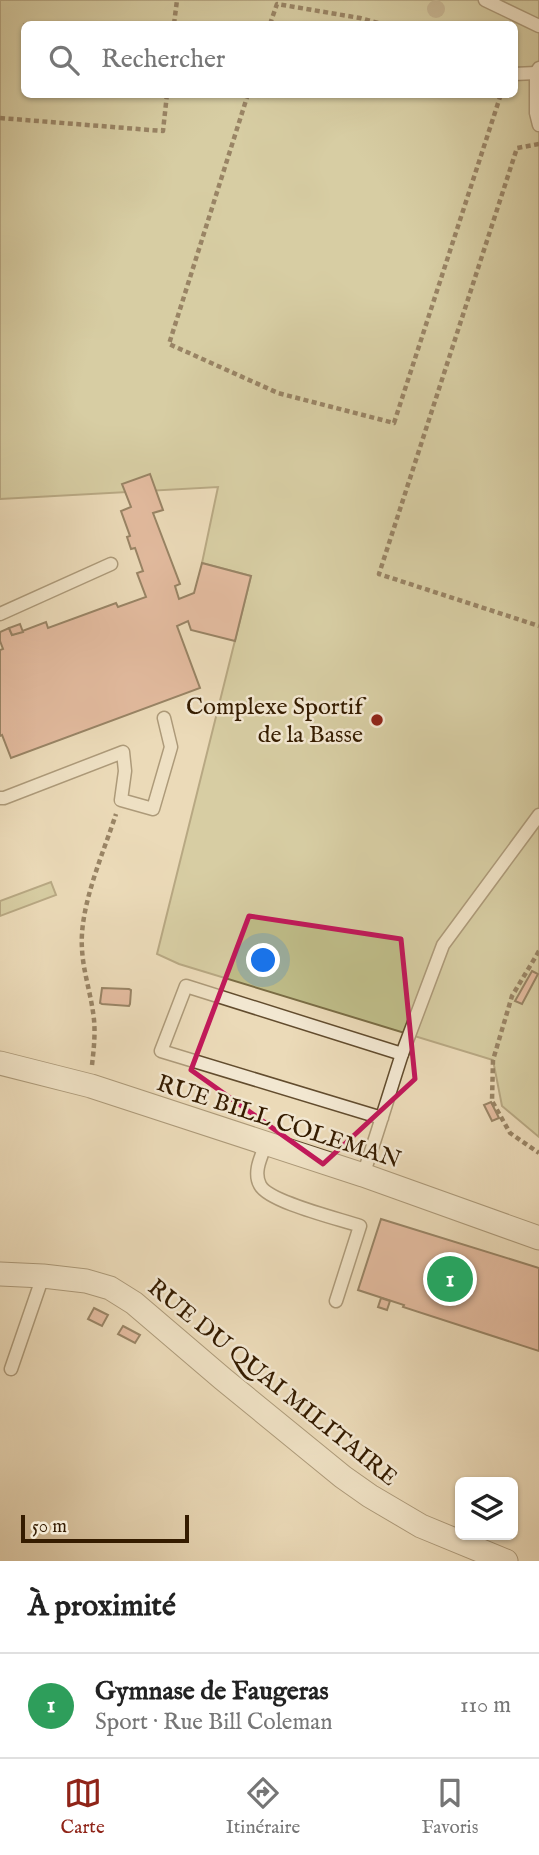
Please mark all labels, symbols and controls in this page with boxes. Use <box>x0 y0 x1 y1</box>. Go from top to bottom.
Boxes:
search box <box>21 21 518 98</box>
icon: search <box>45 41 83 79</box>
text: Rechercher <box>101 43 225 76</box>
place label: Complexe Sportif de la Basse <box>186 692 367 751</box>
marker: Complexe Sportif de la Basse <box>369 712 385 728</box>
your location <box>246 943 280 977</box>
street label: RUE BILL COLEMAN <box>153 1068 405 1177</box>
pin: 1 <box>427 1253 473 1305</box>
street label: RUE DU QUAI MILITAIRE <box>141 1273 403 1494</box>
map controls <box>455 1477 518 1540</box>
button: layers <box>455 1477 518 1540</box>
scale bar <box>21 1512 189 1544</box>
text: 50 m <box>32 1515 67 1539</box>
text: À proximité <box>28 1588 176 1626</box>
text: Gymnase de Faugeras <box>95 1675 329 1708</box>
text: 1 <box>47 1691 55 1720</box>
text: 110 m <box>460 1691 511 1720</box>
text: Sport · Rue Bill Coleman <box>95 1708 332 1737</box>
tab: Carte <box>61 1774 105 1840</box>
tab: Itinéraire <box>226 1774 300 1840</box>
tab: Favoris <box>421 1774 478 1840</box>

